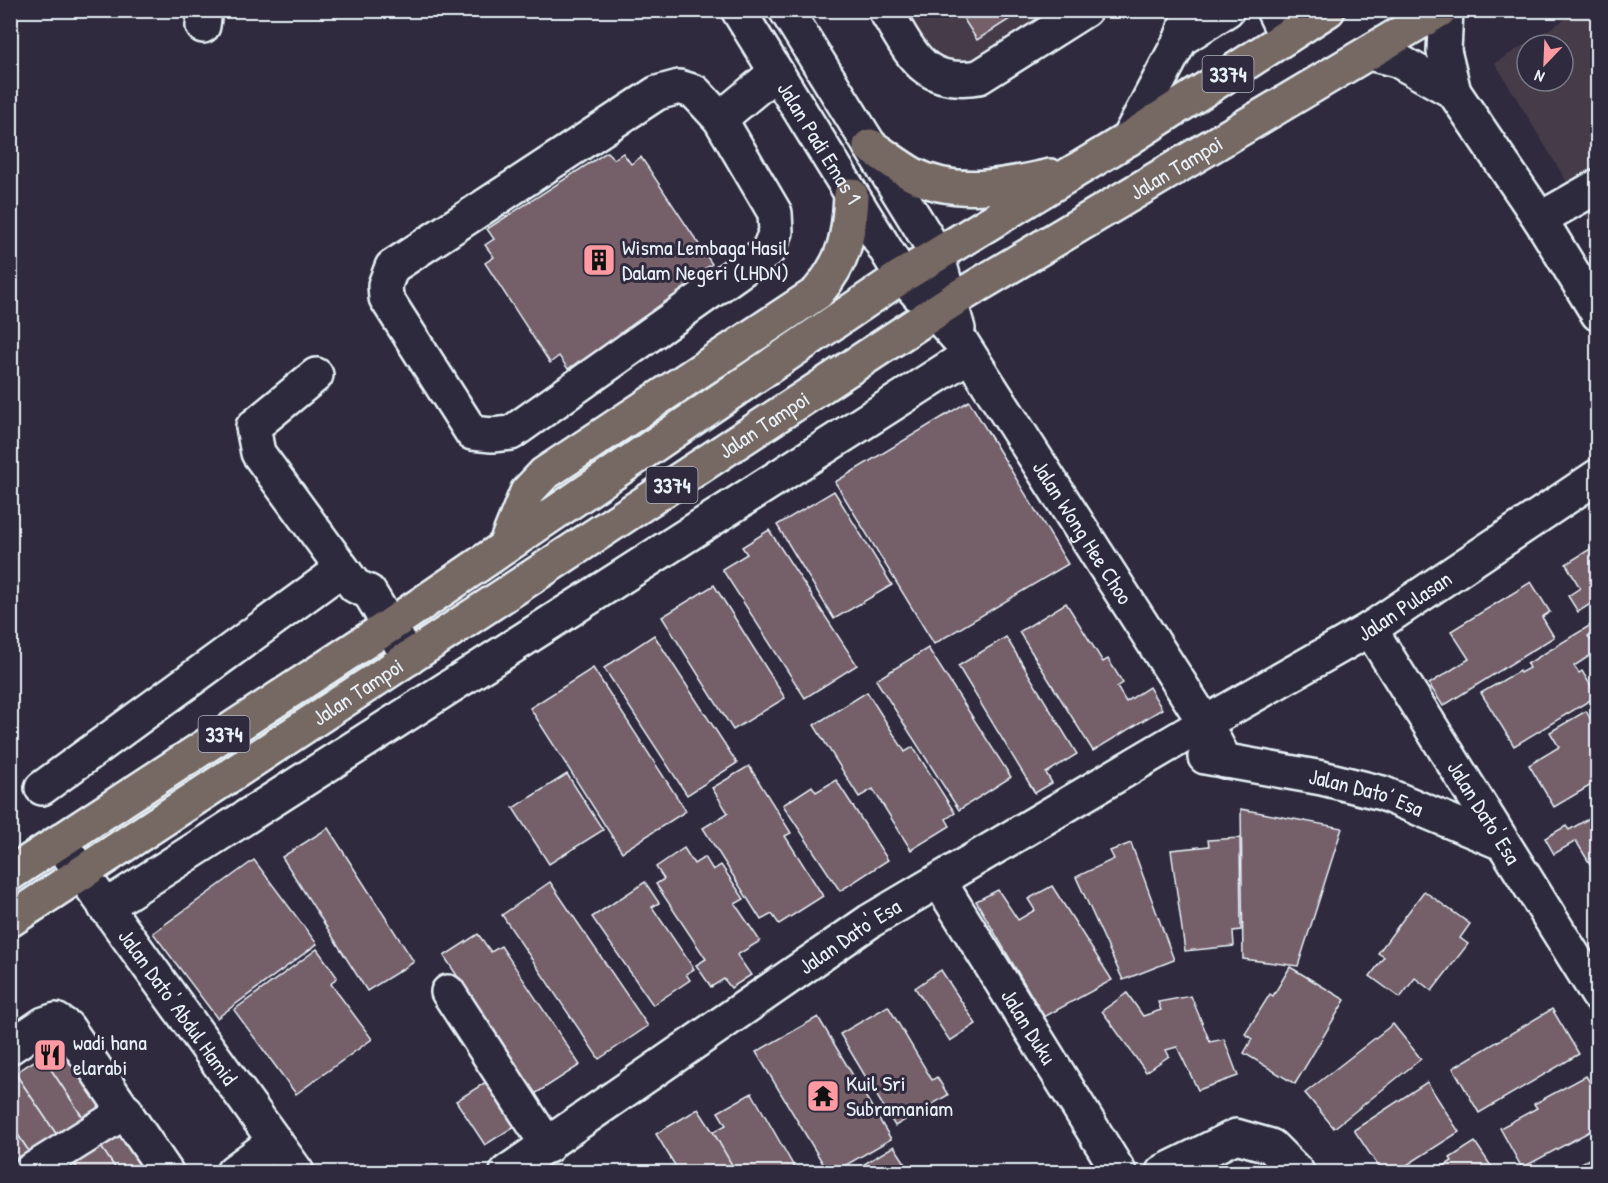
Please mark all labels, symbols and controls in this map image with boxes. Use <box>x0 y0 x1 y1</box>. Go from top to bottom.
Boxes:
north arrow <box>1515 33 1575 93</box>
road number: 3374 <box>1202 56 1254 92</box>
text: N <box>1530 65 1547 89</box>
street label: Jalan Padi Emas 1 <box>771 76 869 210</box>
street label: Jalan Tampoi <box>1124 128 1228 207</box>
place label: Wisma Lembaga Hasil Dalam Negeri (LHDN) <box>622 232 789 287</box>
building icon: Wisma Lembaga Hasil Dalam Negeri (LHDN) <box>581 242 617 278</box>
street label: Jalan Tampoi <box>712 384 815 465</box>
street label: Jalan Wong Hee Choo <box>1026 454 1140 610</box>
road number: 3374 <box>646 467 698 503</box>
street label: Jalan Pulasan <box>1352 563 1457 648</box>
street label: Jalan Tampoi <box>306 651 409 732</box>
road number: 3374 <box>198 716 250 752</box>
street label: Jalan Dato' Esa <box>1440 755 1528 870</box>
street label: Jalan Dato’ Esa <box>1306 761 1428 824</box>
street label: Jalan Dato' Esa <box>792 891 907 981</box>
street label: Jalan Dato' Abdul Hamid <box>112 923 245 1091</box>
street label: Jalan Duku <box>994 983 1064 1070</box>
place label: wadi hana elarabi <box>73 1027 147 1082</box>
restaurant icon: wadi hana elarabi <box>32 1037 68 1073</box>
place label: Kuil Sri Subramaniam <box>846 1068 953 1123</box>
temple icon: Kuil Sri Subramaniam <box>805 1078 841 1114</box>

